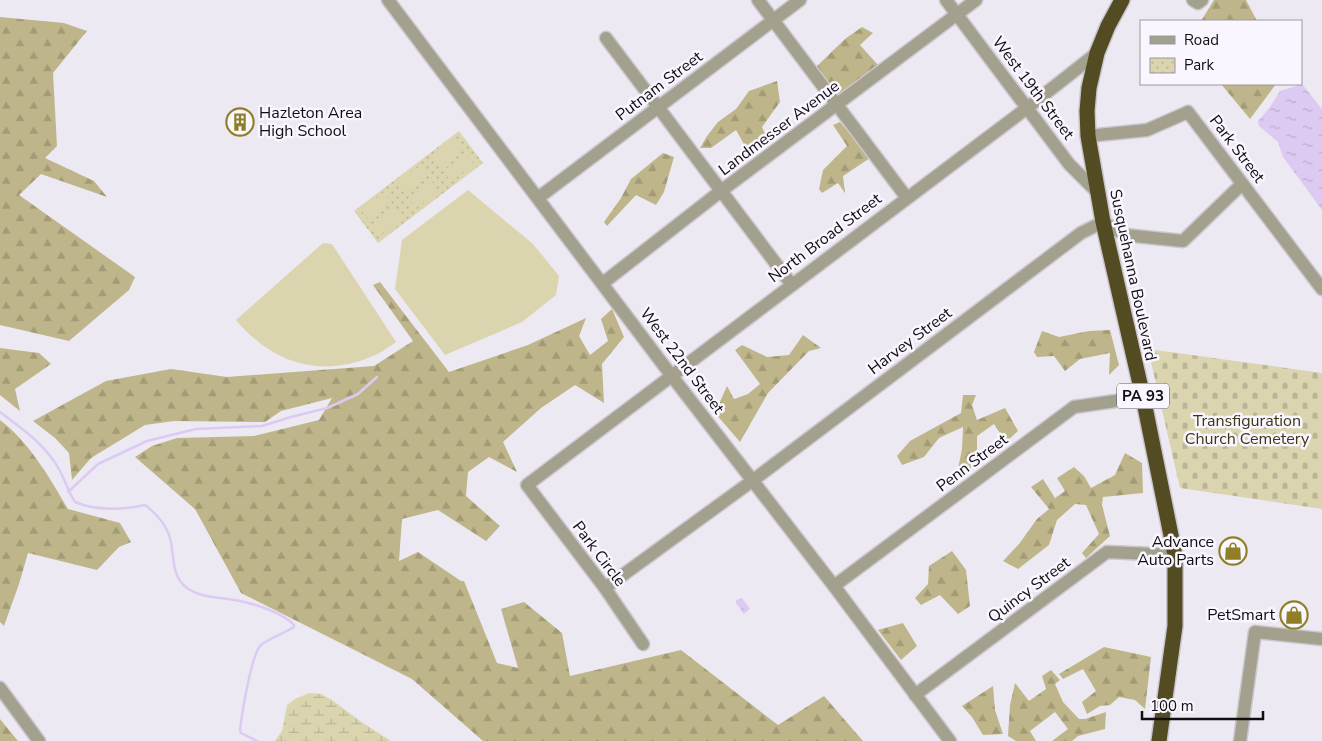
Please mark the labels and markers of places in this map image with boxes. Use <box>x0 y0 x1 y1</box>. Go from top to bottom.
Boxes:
place label: Hazleton Area High School <box>259 102 362 142</box>
building icon: Hazleton Area High School <box>225 107 255 137</box>
place label: Advance Auto Parts <box>1137 531 1214 571</box>
shop icon: Advance Auto Parts <box>1218 536 1248 566</box>
shop icon: PetSmart <box>1279 600 1309 630</box>
place label: PetSmart <box>1207 604 1275 626</box>

